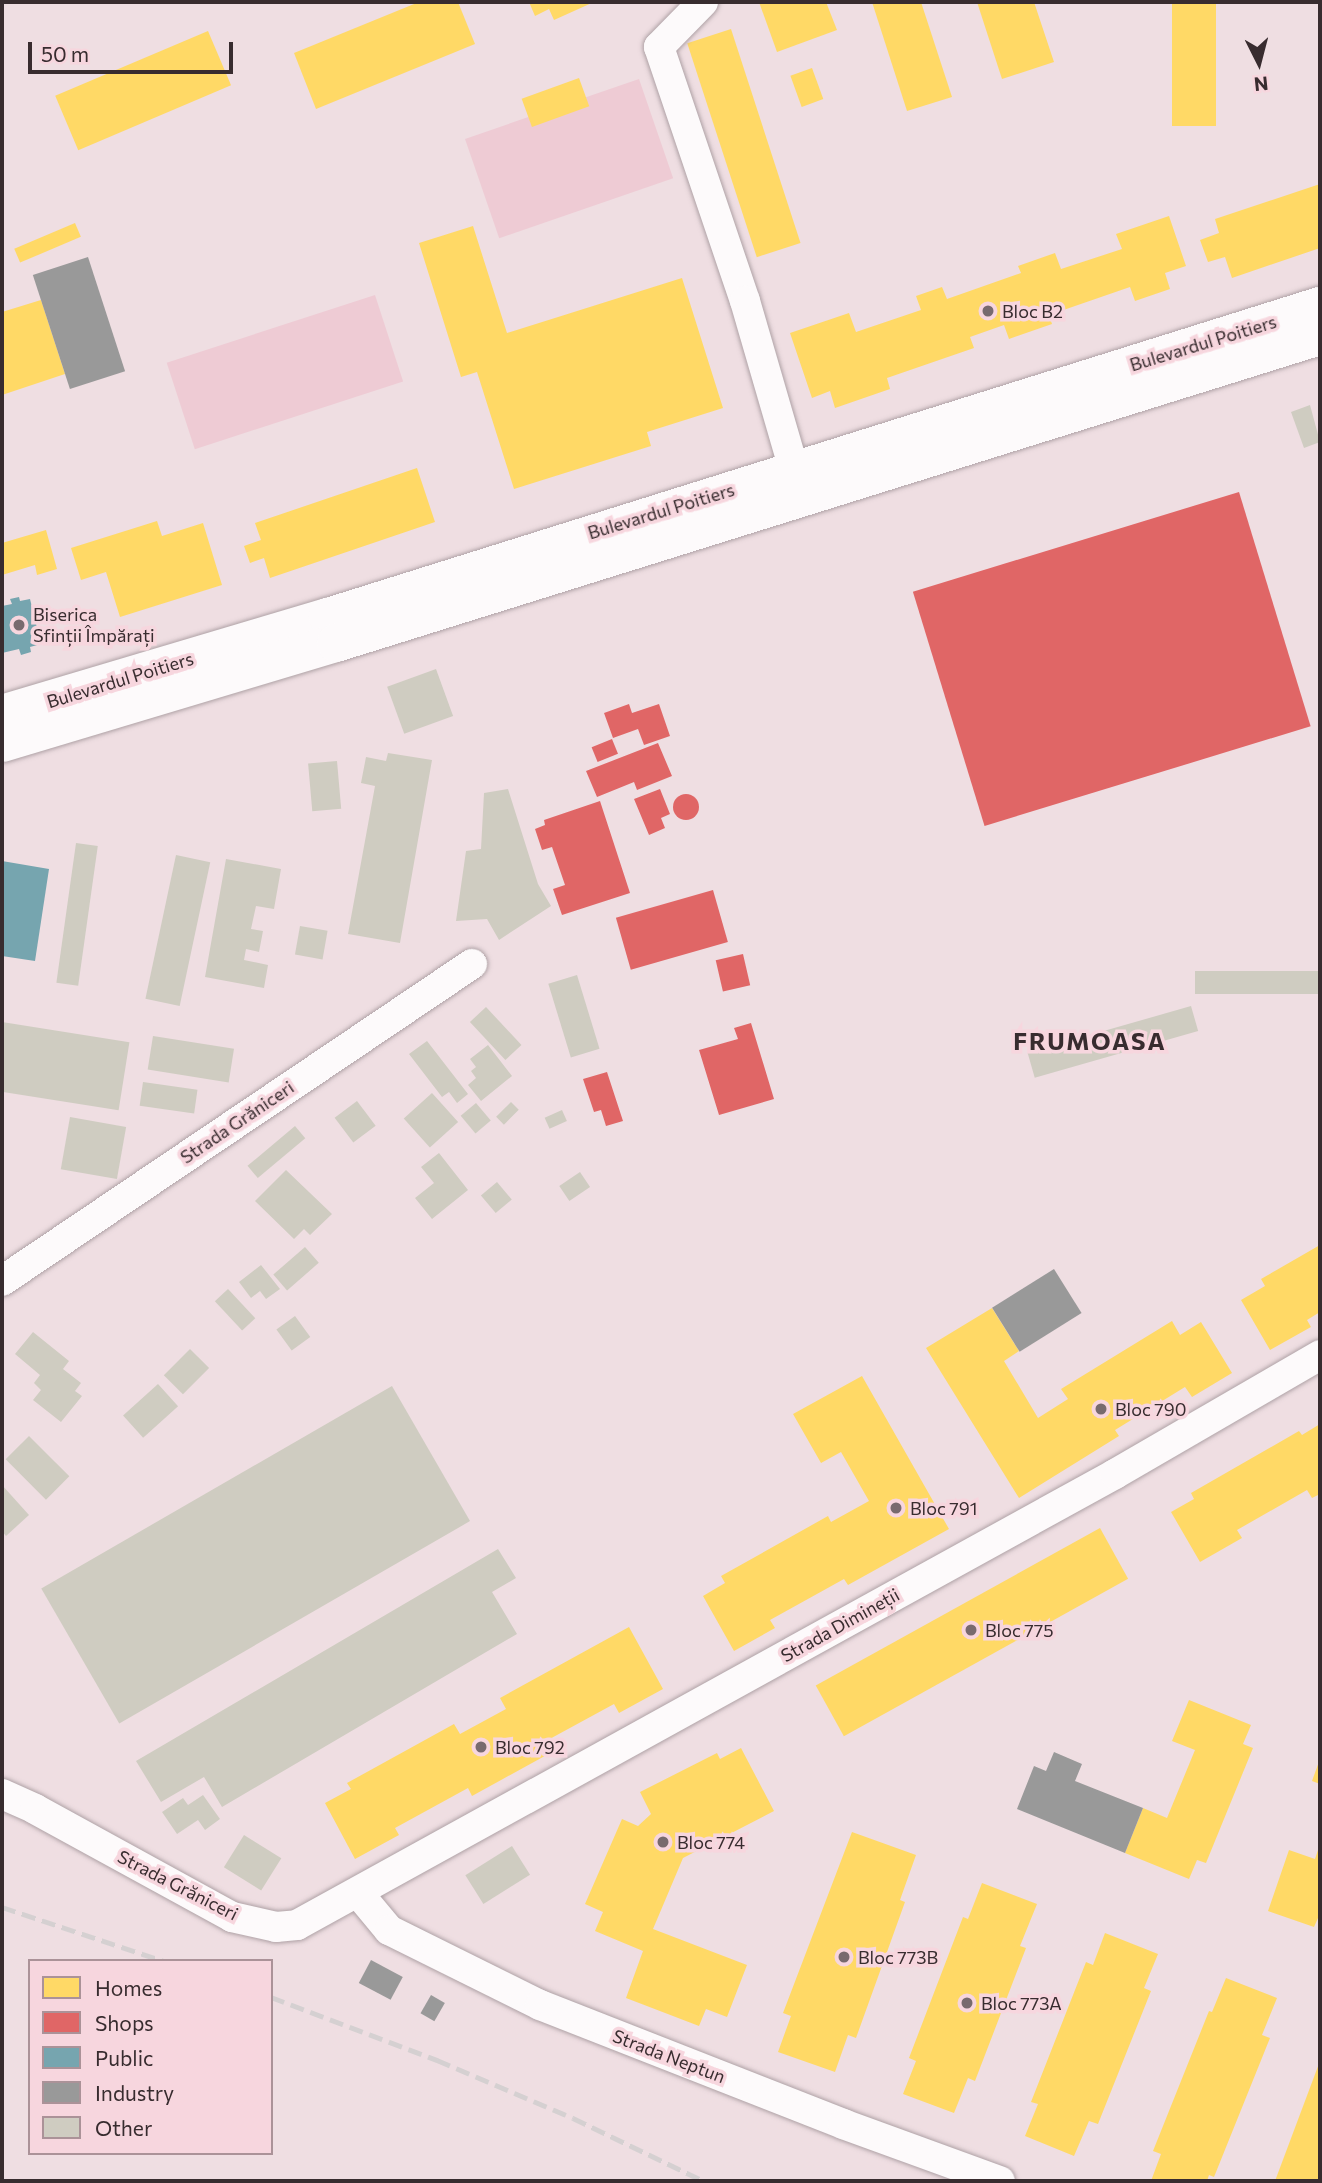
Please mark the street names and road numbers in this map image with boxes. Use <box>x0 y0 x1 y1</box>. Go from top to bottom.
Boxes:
street label: Bulevardul Poitiers <box>1127 310 1279 376</box>
street label: Bulevardul Poitiers <box>585 478 737 544</box>
street label: Bulevardul Poitiers <box>44 647 196 713</box>
street label: Strada Grăniceri <box>176 1076 298 1168</box>
street label: Strada Dimineții <box>777 1584 903 1666</box>
street label: Strada Grăniceri <box>114 1845 242 1925</box>
street label: Strada Neptun <box>610 2025 728 2087</box>

